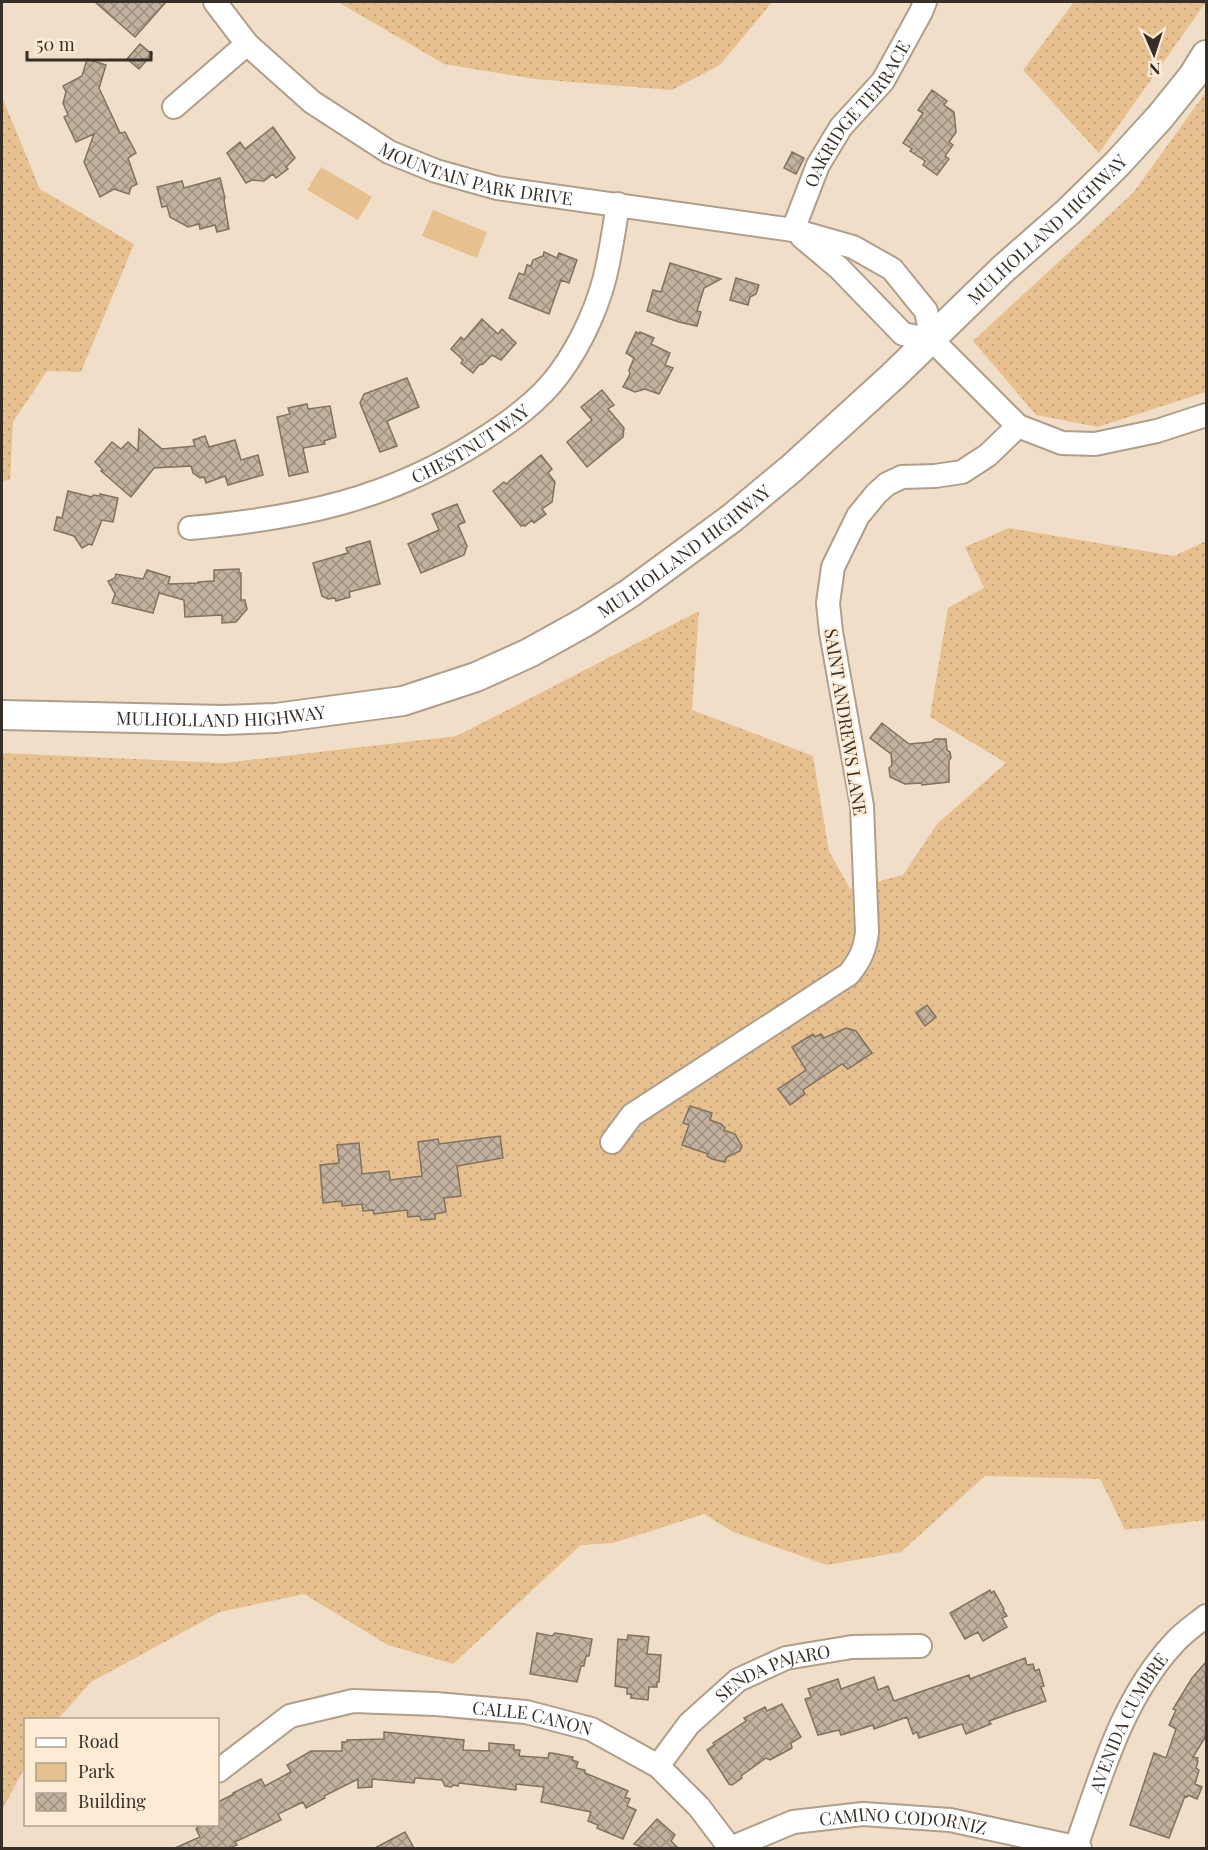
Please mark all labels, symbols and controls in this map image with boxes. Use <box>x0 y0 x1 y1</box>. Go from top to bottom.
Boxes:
scale bar <box>27 24 152 62</box>
north arrow <box>1124 24 1184 84</box>
text: 50 m <box>36 32 75 56</box>
street label: OAKRIDGE TERRACE <box>799 36 915 191</box>
text: N <box>1148 59 1161 80</box>
street label: MOUNTAIN PARK DRIVE <box>374 137 574 211</box>
street label: MULHOLLAND HIGHWAY <box>962 149 1132 309</box>
street label: CHESTNUT WAY <box>407 398 534 489</box>
street label: MULHOLLAND HIGHWAY <box>593 479 776 623</box>
street label: SAINT ANDREWS LANE <box>819 627 873 817</box>
street label: MULHOLLAND HIGHWAY <box>116 699 327 732</box>
street label: SENDA PAJARO <box>710 1639 832 1707</box>
street label: AVENIDA CUMBRE <box>1083 1648 1173 1797</box>
street label: CALLE CANON <box>471 1695 595 1741</box>
legend <box>24 1718 219 1826</box>
text: Road <box>78 1729 119 1753</box>
text: Park <box>78 1759 115 1783</box>
text: Building <box>78 1789 146 1813</box>
street label: CAMINO CODORNIZ <box>818 1802 989 1840</box>

